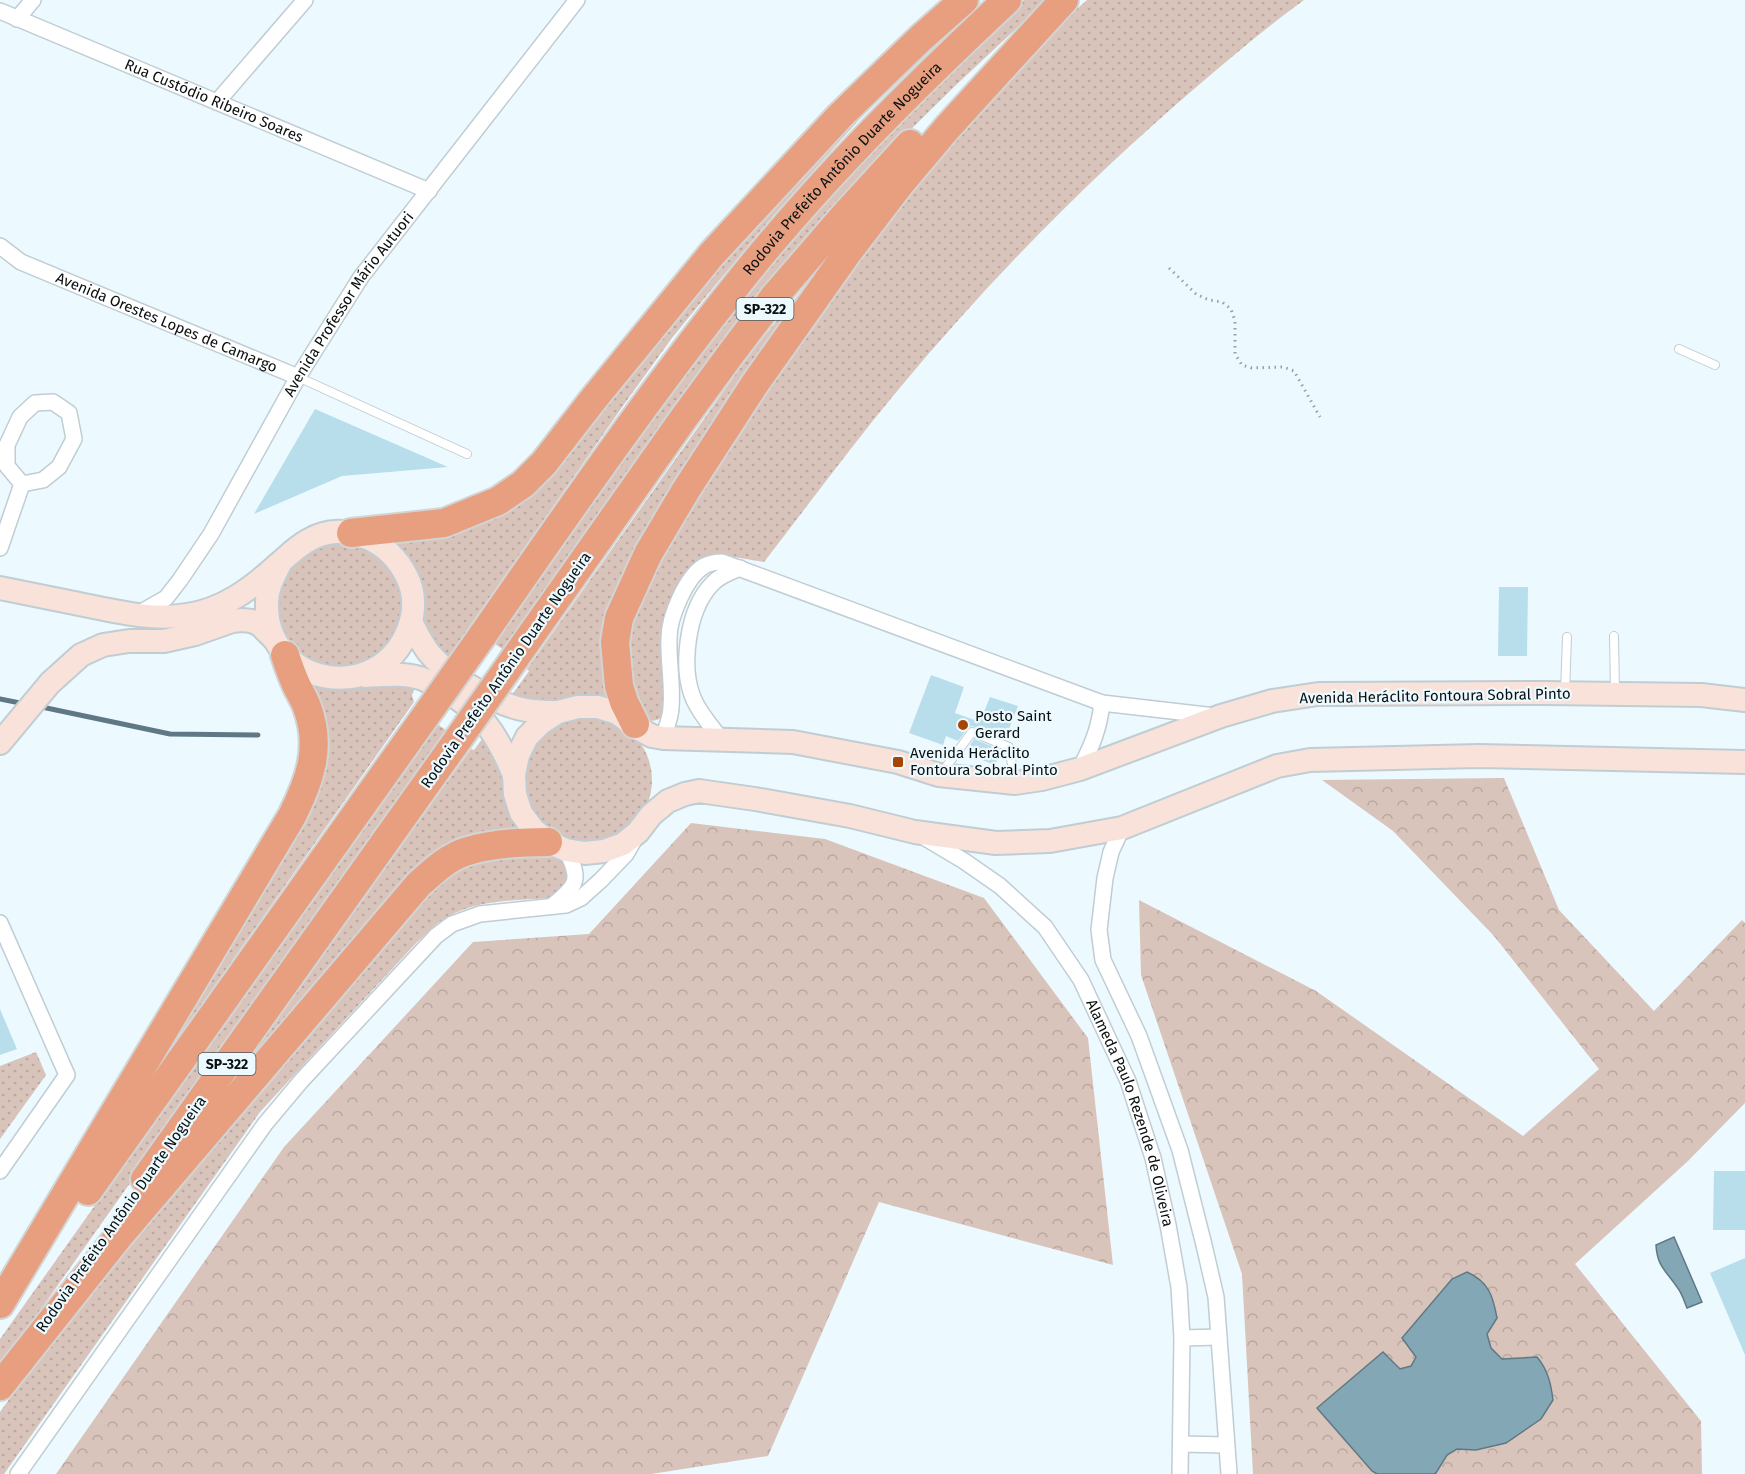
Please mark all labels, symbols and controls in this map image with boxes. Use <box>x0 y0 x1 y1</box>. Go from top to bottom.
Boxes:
street label: Rua Custódio Ribeiro Soares <box>122 55 306 146</box>
street label: Rodovia Prefeito Antônio Duarte Nogueira <box>739 58 945 279</box>
street label: Avenida Professor Mário Autuori <box>280 208 417 400</box>
street label: Avenida Orestes Lopes de Camargo <box>53 268 280 376</box>
road number: SP-322 <box>736 298 794 320</box>
street label: Rodovia Prefeito Antônio Duarte Nogueira <box>417 548 595 792</box>
street label: Avenida Heráclito Fontoura Sobral Pinto <box>1299 685 1571 707</box>
place label: Posto Saint Gerard <box>975 707 1052 742</box>
marker: Posto Saint Gerard <box>956 718 970 732</box>
place label: Avenida Heráclito Fontoura Sobral Pinto <box>910 744 1058 779</box>
marker: Avenida Heráclito Fontoura Sobral Pinto <box>891 755 905 769</box>
street label: Alameda Paulo Rezende de Oliveira <box>1082 996 1177 1228</box>
road number: SP-322 <box>198 1053 256 1075</box>
street label: Rodovia Prefeito Antônio Duarte Nogueira <box>32 1092 210 1336</box>

